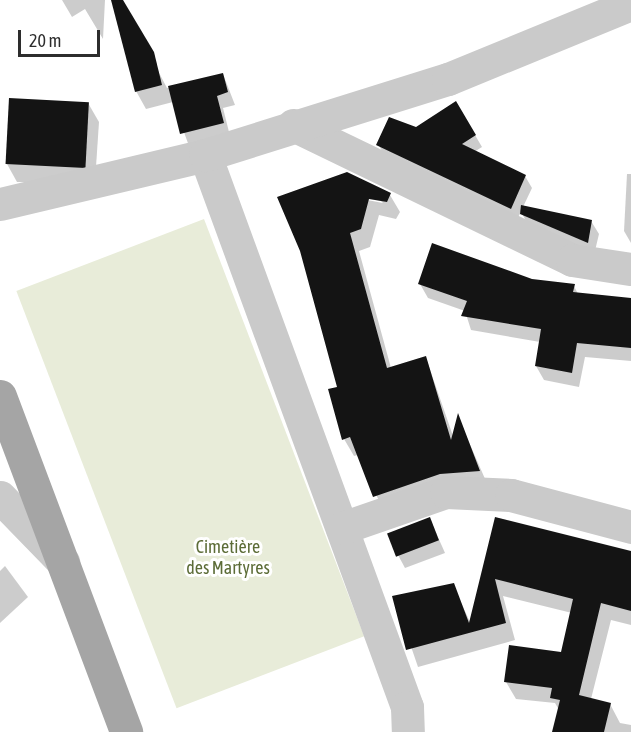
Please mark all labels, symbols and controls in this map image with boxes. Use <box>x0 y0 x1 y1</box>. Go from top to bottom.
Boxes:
scale bar <box>21 18 104 56</box>
text: 20 m <box>29 30 61 51</box>
park label: Cimetière des Martyres <box>186 537 270 580</box>

